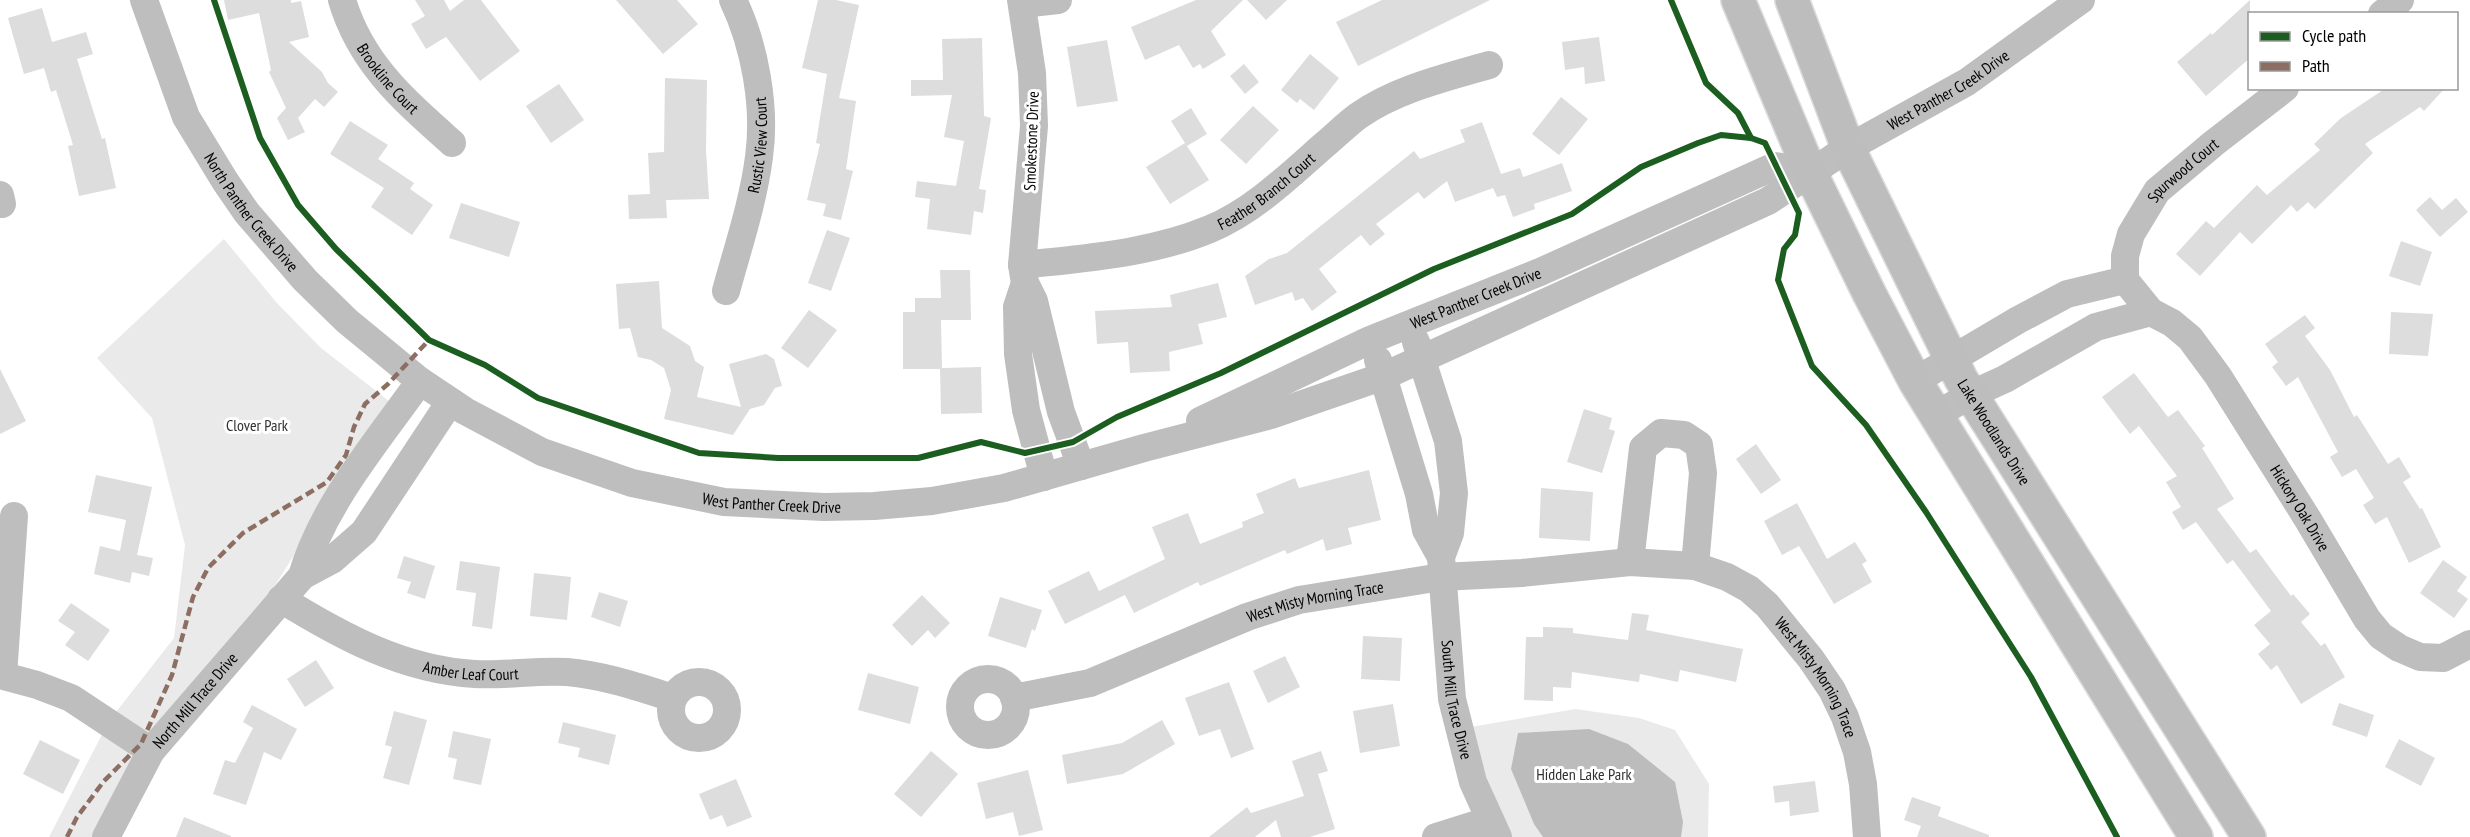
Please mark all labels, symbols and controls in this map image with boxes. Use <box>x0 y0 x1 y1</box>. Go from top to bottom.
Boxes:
legend <box>2248 12 2458 90</box>
text: Cycle path <box>2302 24 2366 47</box>
street label: Brookline Court <box>353 40 424 118</box>
street label: West Panther Creek Drive <box>1884 45 2013 134</box>
text: Path <box>2302 54 2330 77</box>
street label: Smokestone Drive <box>1019 91 1043 191</box>
street label: Rustic View Court <box>743 96 771 195</box>
street label: Spurwood Court <box>2143 133 2223 206</box>
street label: Feather Branch Court <box>1214 148 1319 234</box>
street label: North Panther Creek Drive <box>200 149 303 276</box>
street label: West Panther Creek Drive <box>1407 263 1544 333</box>
street label: Lake Woodlands Drive <box>1953 375 2035 489</box>
park label: Clover Park <box>226 415 289 435</box>
street label: Hickory Oak Drive <box>2266 461 2334 555</box>
street label: West Panther Creek Drive <box>701 488 841 517</box>
street label: West Misty Morning Trace <box>1244 576 1385 626</box>
street label: West Misty Morning Trace <box>1771 613 1861 740</box>
street label: South Mill Trace Drive <box>1437 639 1477 761</box>
street label: North Mill Trace Drive <box>148 648 242 752</box>
street label: Amber Leaf Court <box>421 656 520 684</box>
park label: Hidden Lake Park <box>1536 764 1633 784</box>

